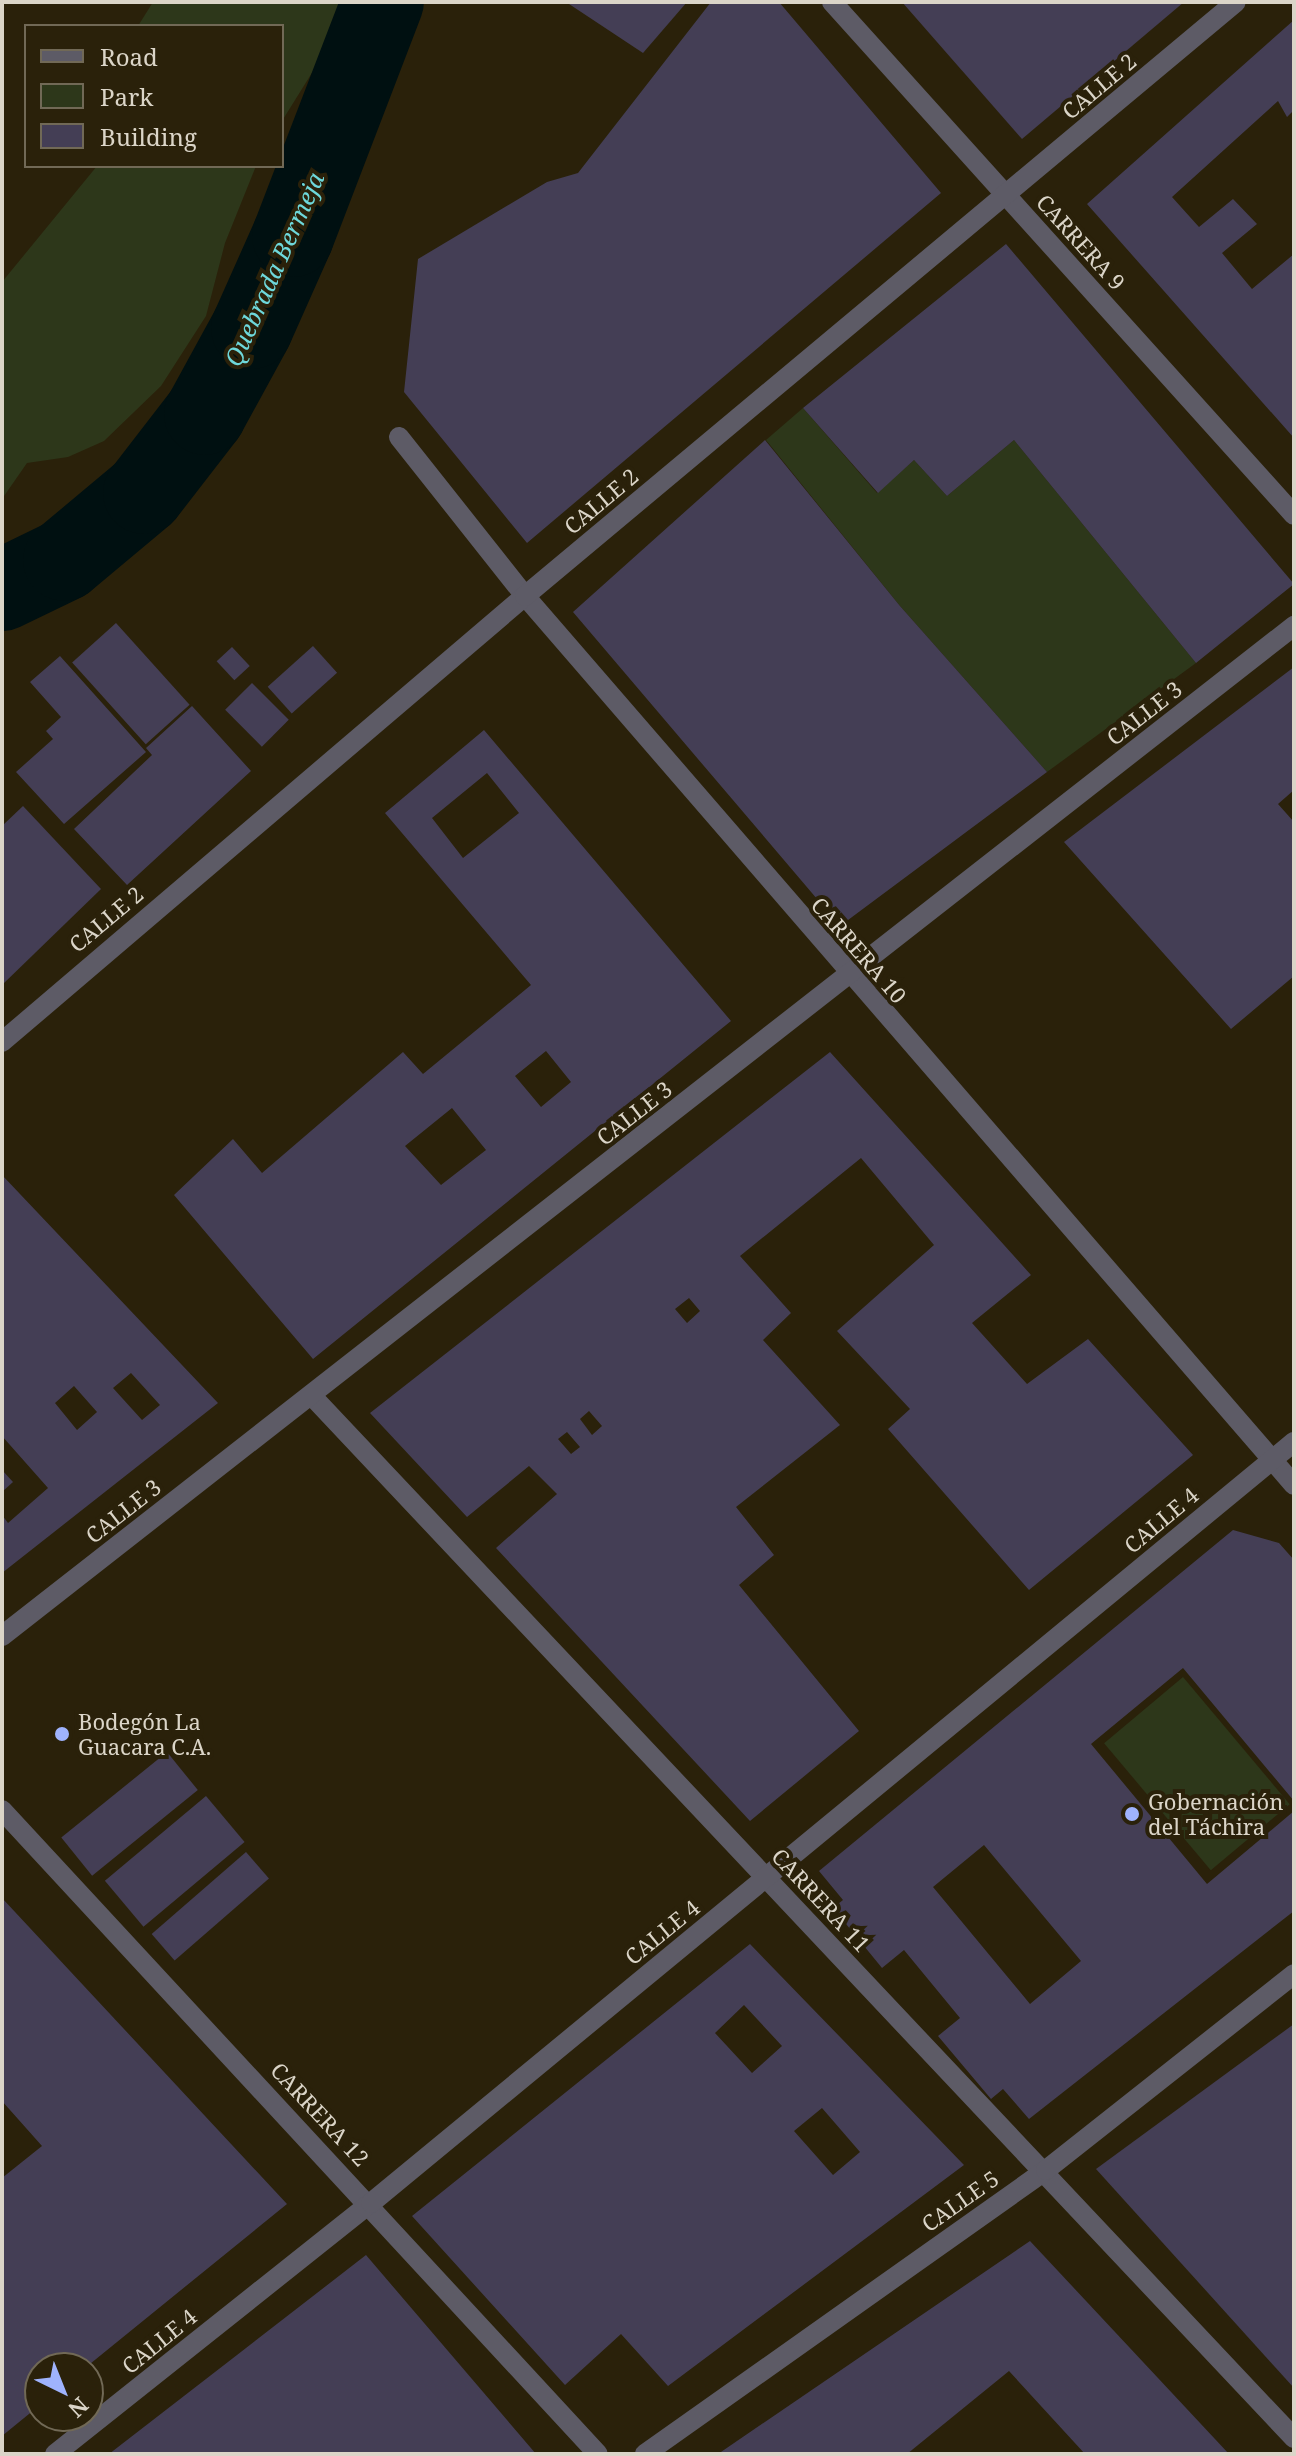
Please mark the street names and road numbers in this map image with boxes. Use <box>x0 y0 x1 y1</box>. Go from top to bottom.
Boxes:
street label: CALLE 2 <box>1057 48 1141 124</box>
street label: CARRERA 9 <box>1031 189 1131 295</box>
street label: CALLE 2 <box>559 463 643 539</box>
street label: CALLE 3 <box>1101 675 1187 751</box>
street label: CALLE 2 <box>64 881 148 957</box>
street label: CARRERA 10 <box>806 892 912 1008</box>
street label: CALLE 3 <box>591 1075 677 1151</box>
street label: CALLE 3 <box>80 1473 166 1549</box>
street label: CALLE 4 <box>1119 1482 1203 1558</box>
street label: CARRERA 11 <box>766 1843 876 1957</box>
street label: CALLE 4 <box>619 1894 705 1970</box>
street label: CARRERA 12 <box>265 2057 375 2171</box>
street label: CALLE 5 <box>916 2165 1004 2237</box>
street label: CALLE 4 <box>116 2303 202 2379</box>

